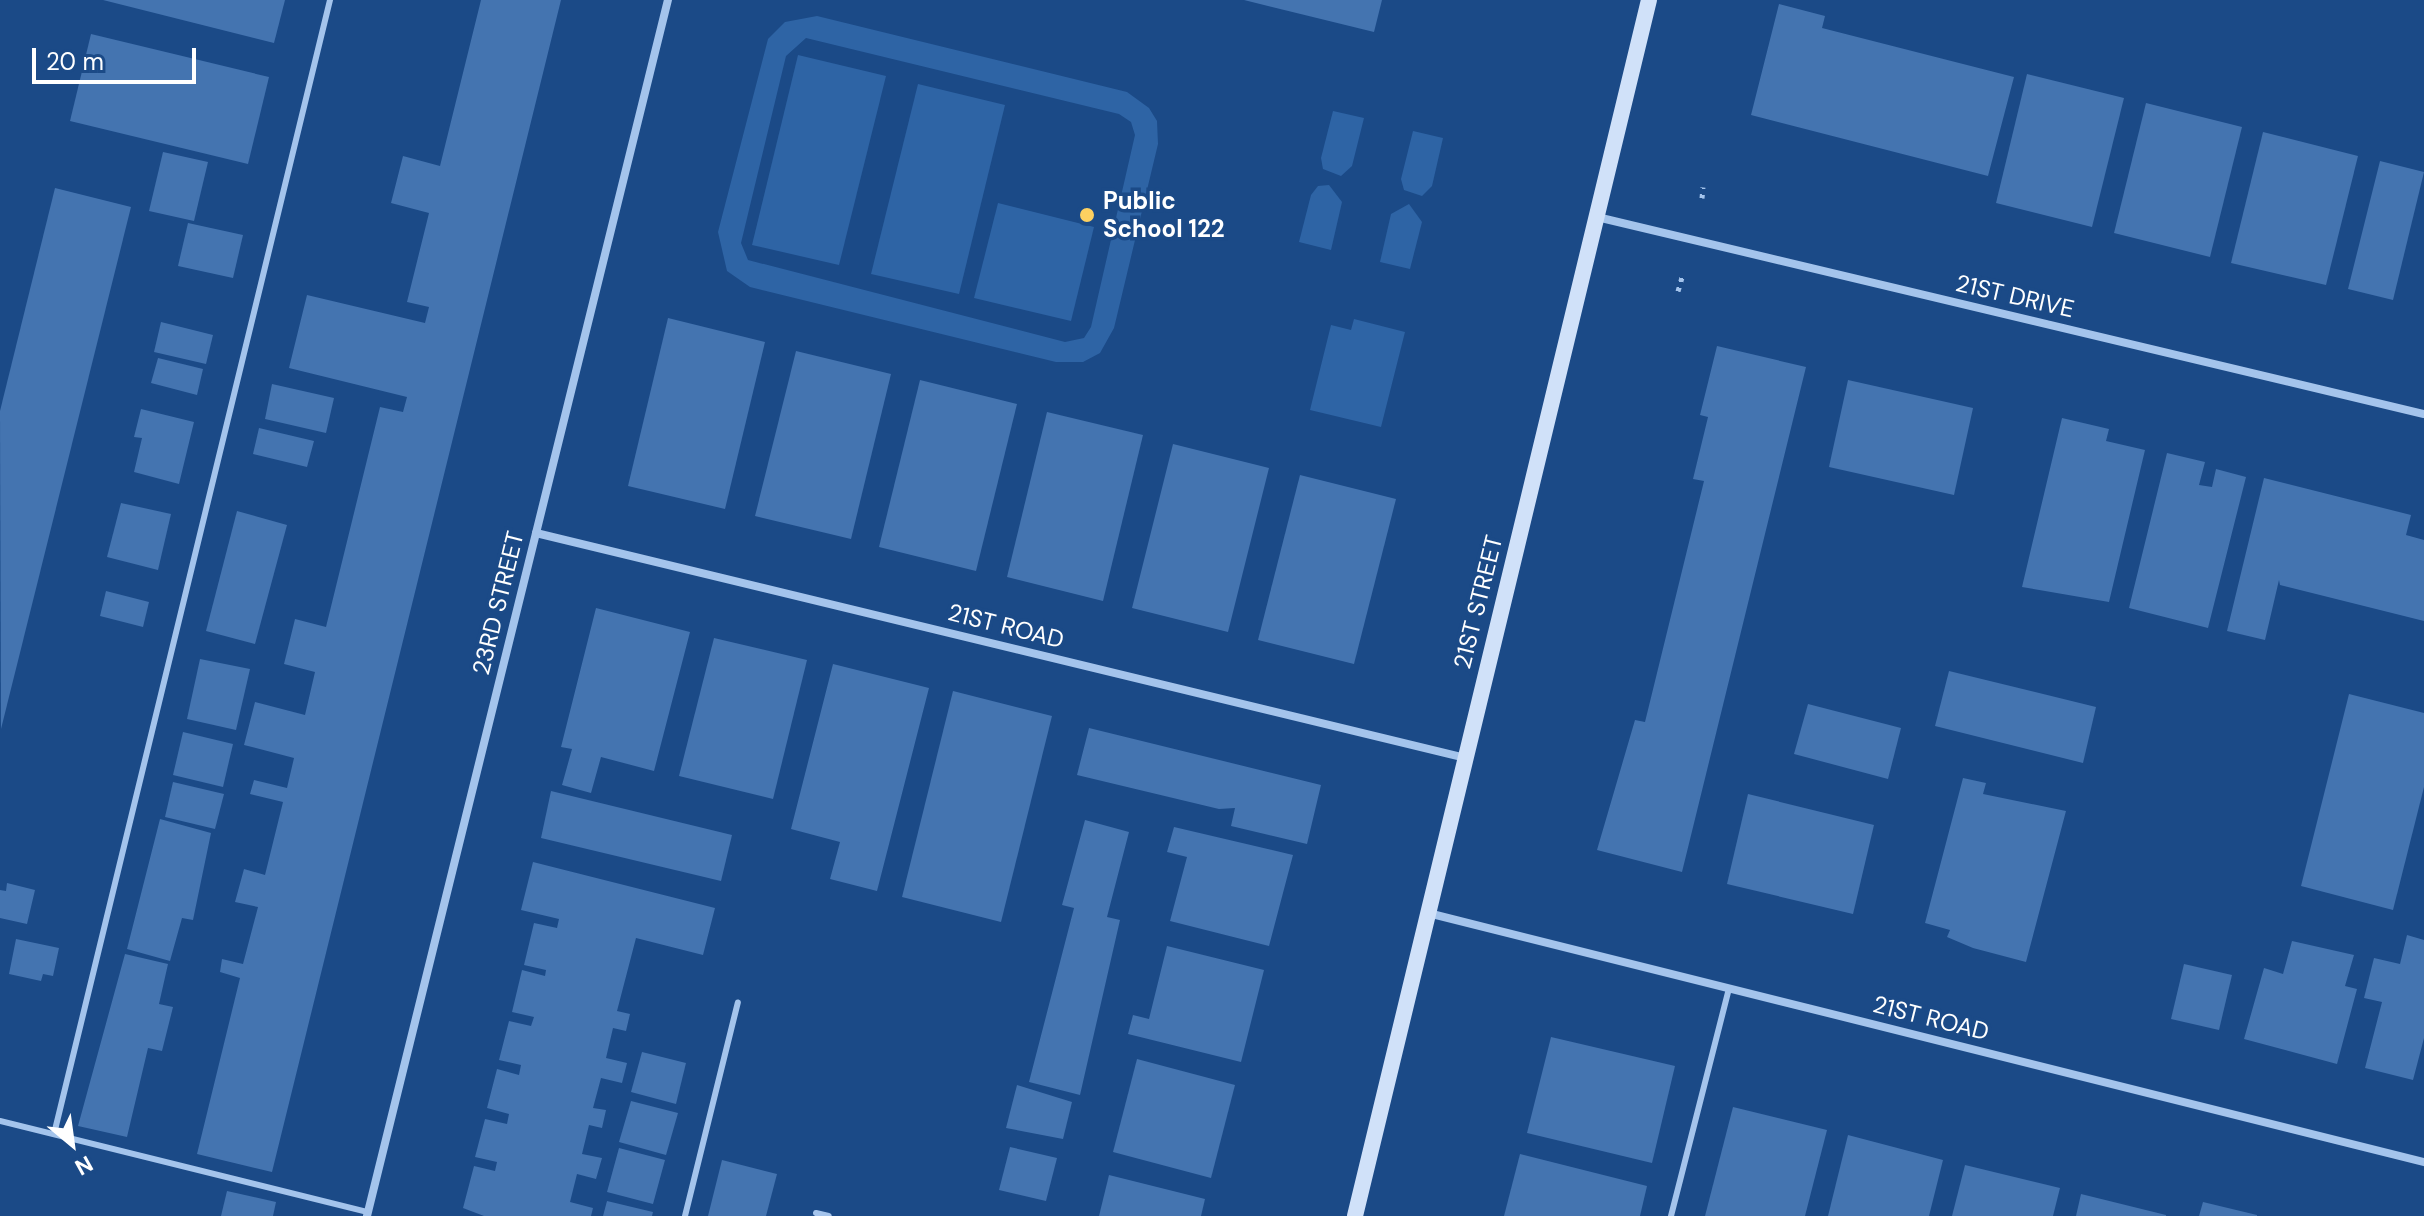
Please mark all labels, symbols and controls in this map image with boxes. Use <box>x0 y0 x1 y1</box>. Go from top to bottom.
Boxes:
scale bar <box>36 32 200 82</box>
text: 20 m <box>46 46 104 77</box>
place label: Public School 122 <box>1103 187 1225 243</box>
marker: Public School 122 <box>1078 206 1096 224</box>
street label: 21ST DRIVE <box>1953 268 2077 324</box>
street label: 23RD STREET <box>466 528 530 678</box>
street label: 21ST STREET <box>1448 532 1508 672</box>
street label: 21ST ROAD <box>945 598 1067 654</box>
street label: 21ST ROAD <box>1870 990 1992 1046</box>
north arrow <box>32 1104 112 1184</box>
text: N <box>70 1149 98 1182</box>

